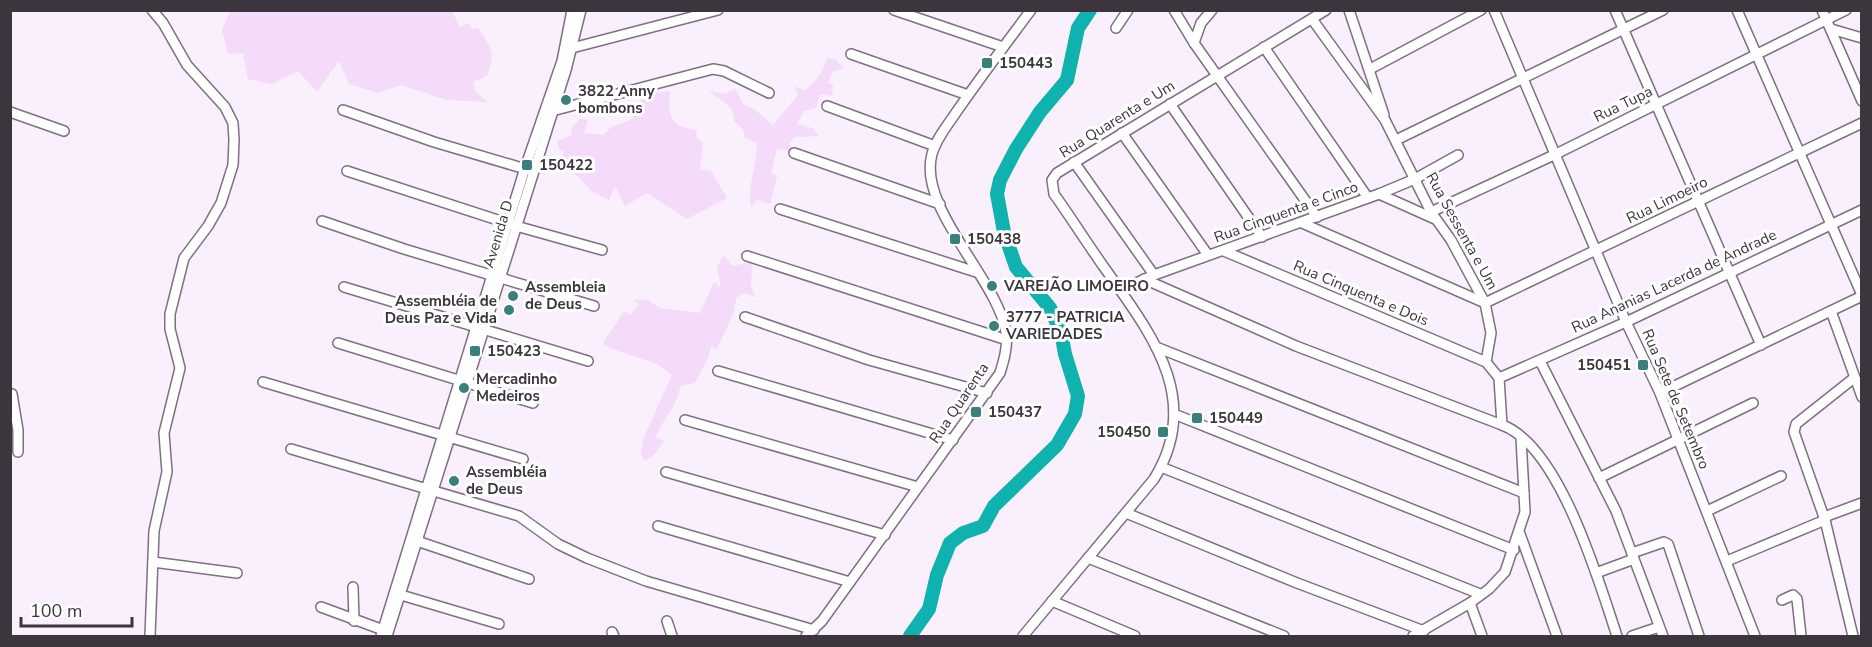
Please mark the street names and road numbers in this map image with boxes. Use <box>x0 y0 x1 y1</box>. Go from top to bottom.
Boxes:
street label: Rua Quarenta e Um <box>1055 75 1179 163</box>
street label: Rua Tupa <box>1590 81 1656 127</box>
street label: Rua Sessenta e Um <box>1421 169 1503 293</box>
street label: Rua Limoeiro <box>1623 172 1711 228</box>
street label: Rua Cinquenta e Cinco <box>1211 177 1361 247</box>
street label: Avenida D <box>478 198 518 270</box>
street label: Rua Ananias Lacerda de Andrade <box>1568 225 1780 337</box>
street label: Rua Cinquenta e Dois <box>1290 255 1432 331</box>
street label: Rua Sete de Setembro <box>1637 326 1715 472</box>
street label: Rua Quarenta <box>925 359 993 447</box>

